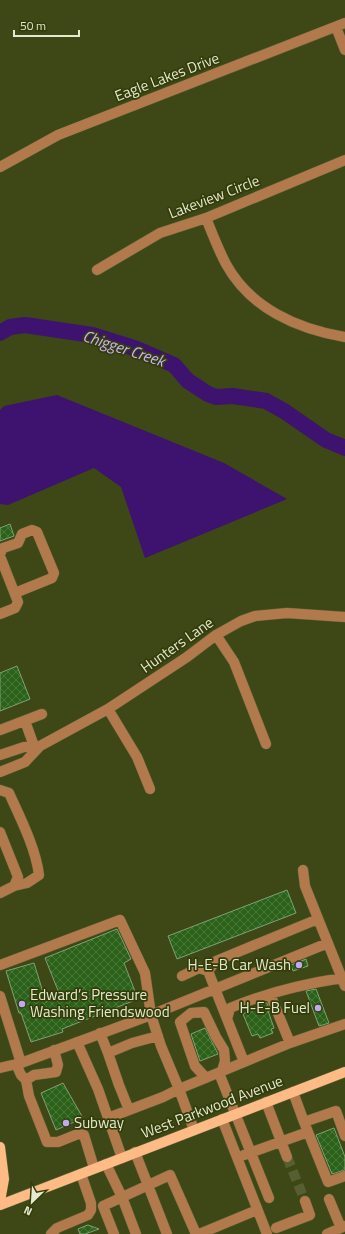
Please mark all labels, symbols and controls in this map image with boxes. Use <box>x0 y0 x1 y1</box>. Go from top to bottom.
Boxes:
scale bar <box>14 12 79 38</box>
text: 50 m <box>20 16 46 35</box>
street label: Eagle Lakes Drive <box>111 46 222 107</box>
street label: Lakeview Circle <box>165 169 263 224</box>
water label: Chigger Creek <box>80 323 170 373</box>
street label: Hunters Lane <box>135 611 218 678</box>
place label: H-E-B Car Wash <box>187 953 291 976</box>
marker: H-E-B Car Wash <box>294 960 304 970</box>
place label: Edward’s Pressure Washing Friendswood <box>30 983 170 1023</box>
place label: H-E-B Fuel <box>240 996 310 1019</box>
marker: Edward’s Pressure Washing Friendswood <box>17 999 27 1009</box>
marker: H-E-B Fuel <box>313 1003 323 1013</box>
street label: West Parkwood Avenue <box>138 1069 286 1144</box>
place label: Subway <box>74 1111 124 1134</box>
marker: Subway <box>61 1118 71 1128</box>
north arrow <box>12 1182 52 1222</box>
text: N <box>21 1202 35 1220</box>

